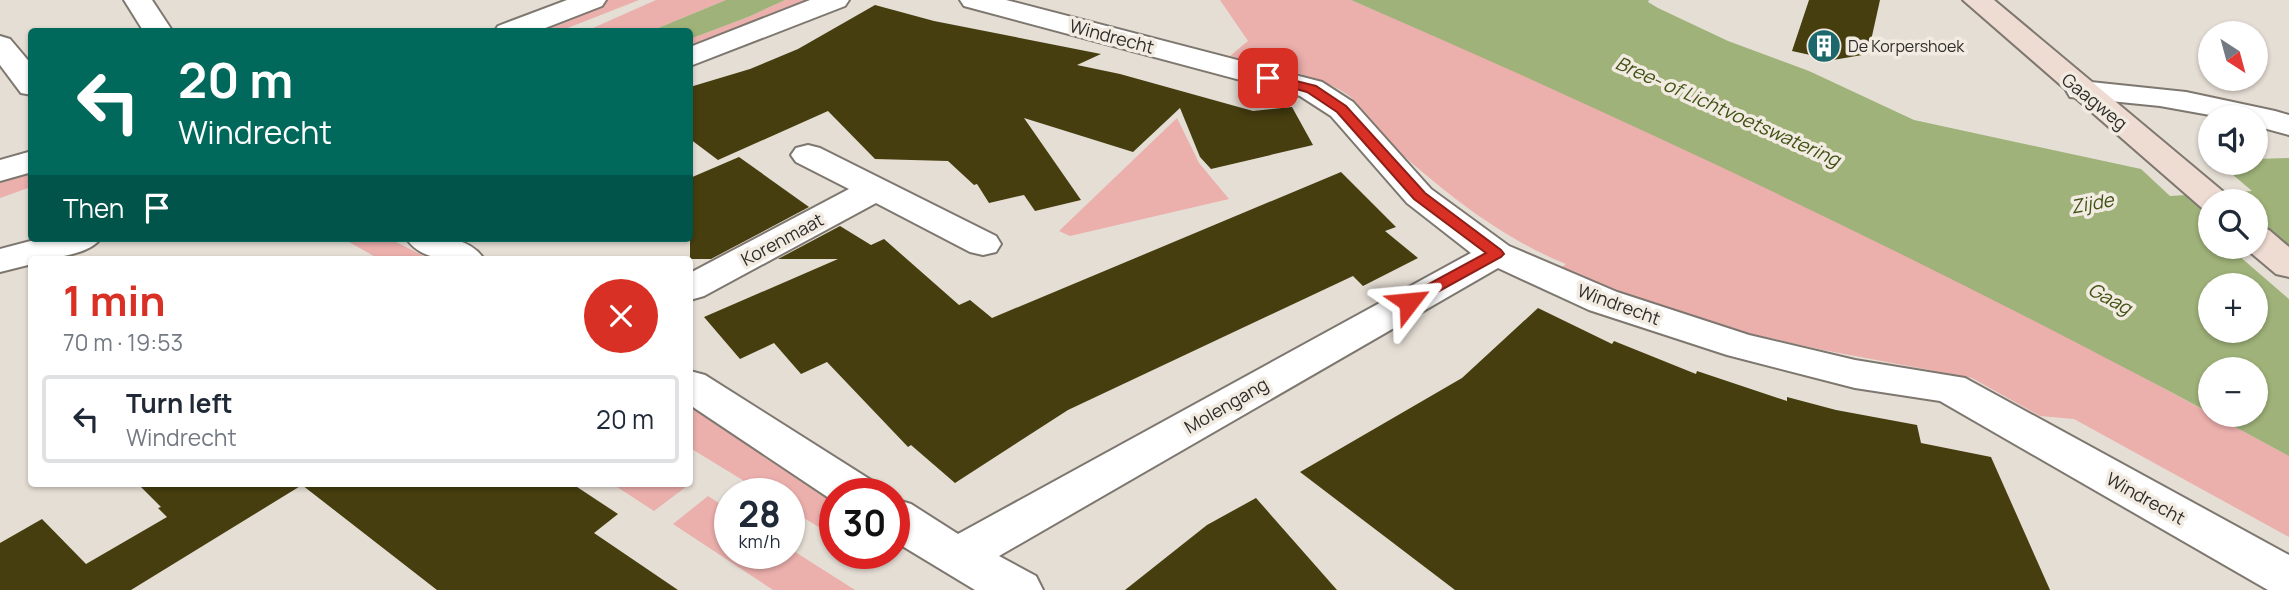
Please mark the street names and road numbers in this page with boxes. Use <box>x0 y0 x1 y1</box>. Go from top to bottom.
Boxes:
street label: Windrecht <box>1067 13 1157 59</box>
street label: Gaagweg <box>2057 67 2133 135</box>
street label: Korenmaat <box>736 207 828 271</box>
street label: Windrecht <box>1574 278 1664 330</box>
street label: Molengang <box>1180 371 1272 439</box>
street label: Windrecht <box>2102 466 2190 530</box>

